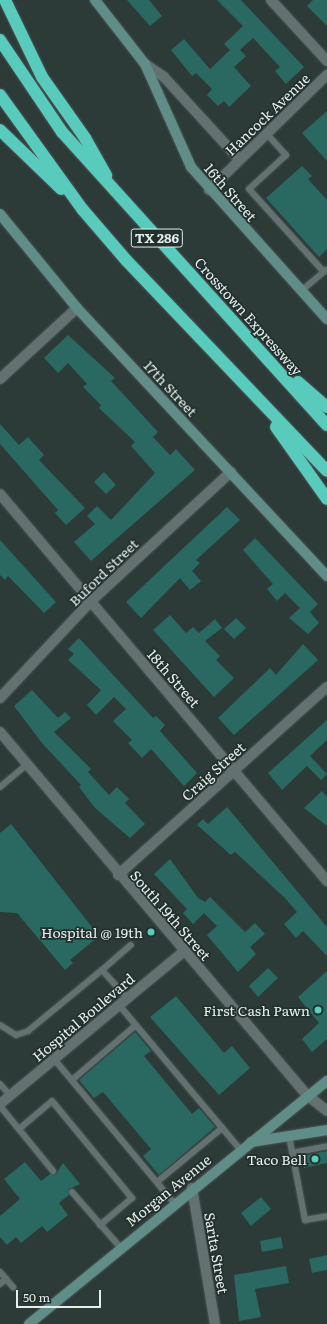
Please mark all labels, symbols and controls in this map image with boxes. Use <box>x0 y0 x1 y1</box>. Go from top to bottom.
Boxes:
street label: Hancock Avenue <box>221 69 313 159</box>
street label: 16th Street <box>201 160 261 224</box>
road number: TX 286 <box>130 227 184 249</box>
street label: Crosstown Expressway <box>192 254 306 378</box>
street label: 17th Street <box>141 357 201 419</box>
street label: Buford Street <box>65 535 141 609</box>
street label: 18th Street <box>144 646 204 710</box>
street label: Craig Street <box>178 738 248 804</box>
street label: South 19th Street <box>127 867 215 963</box>
place label: Hospital @ 19th <box>41 924 143 940</box>
marker: Hospital @ 19th <box>146 927 156 937</box>
street label: Hospital Boulevard <box>29 970 137 1064</box>
place label: First Cash Pawn <box>203 1002 310 1018</box>
marker: First Cash Pawn <box>313 1005 323 1015</box>
street label: Morgan Avenue <box>122 1151 214 1229</box>
place label: Taco Bell <box>247 1151 307 1167</box>
marker: Taco Bell <box>310 1154 320 1164</box>
street label: Sarita Street <box>202 1211 232 1295</box>
scale bar <box>18 1282 103 1308</box>
text: 50 m <box>23 1288 50 1306</box>

